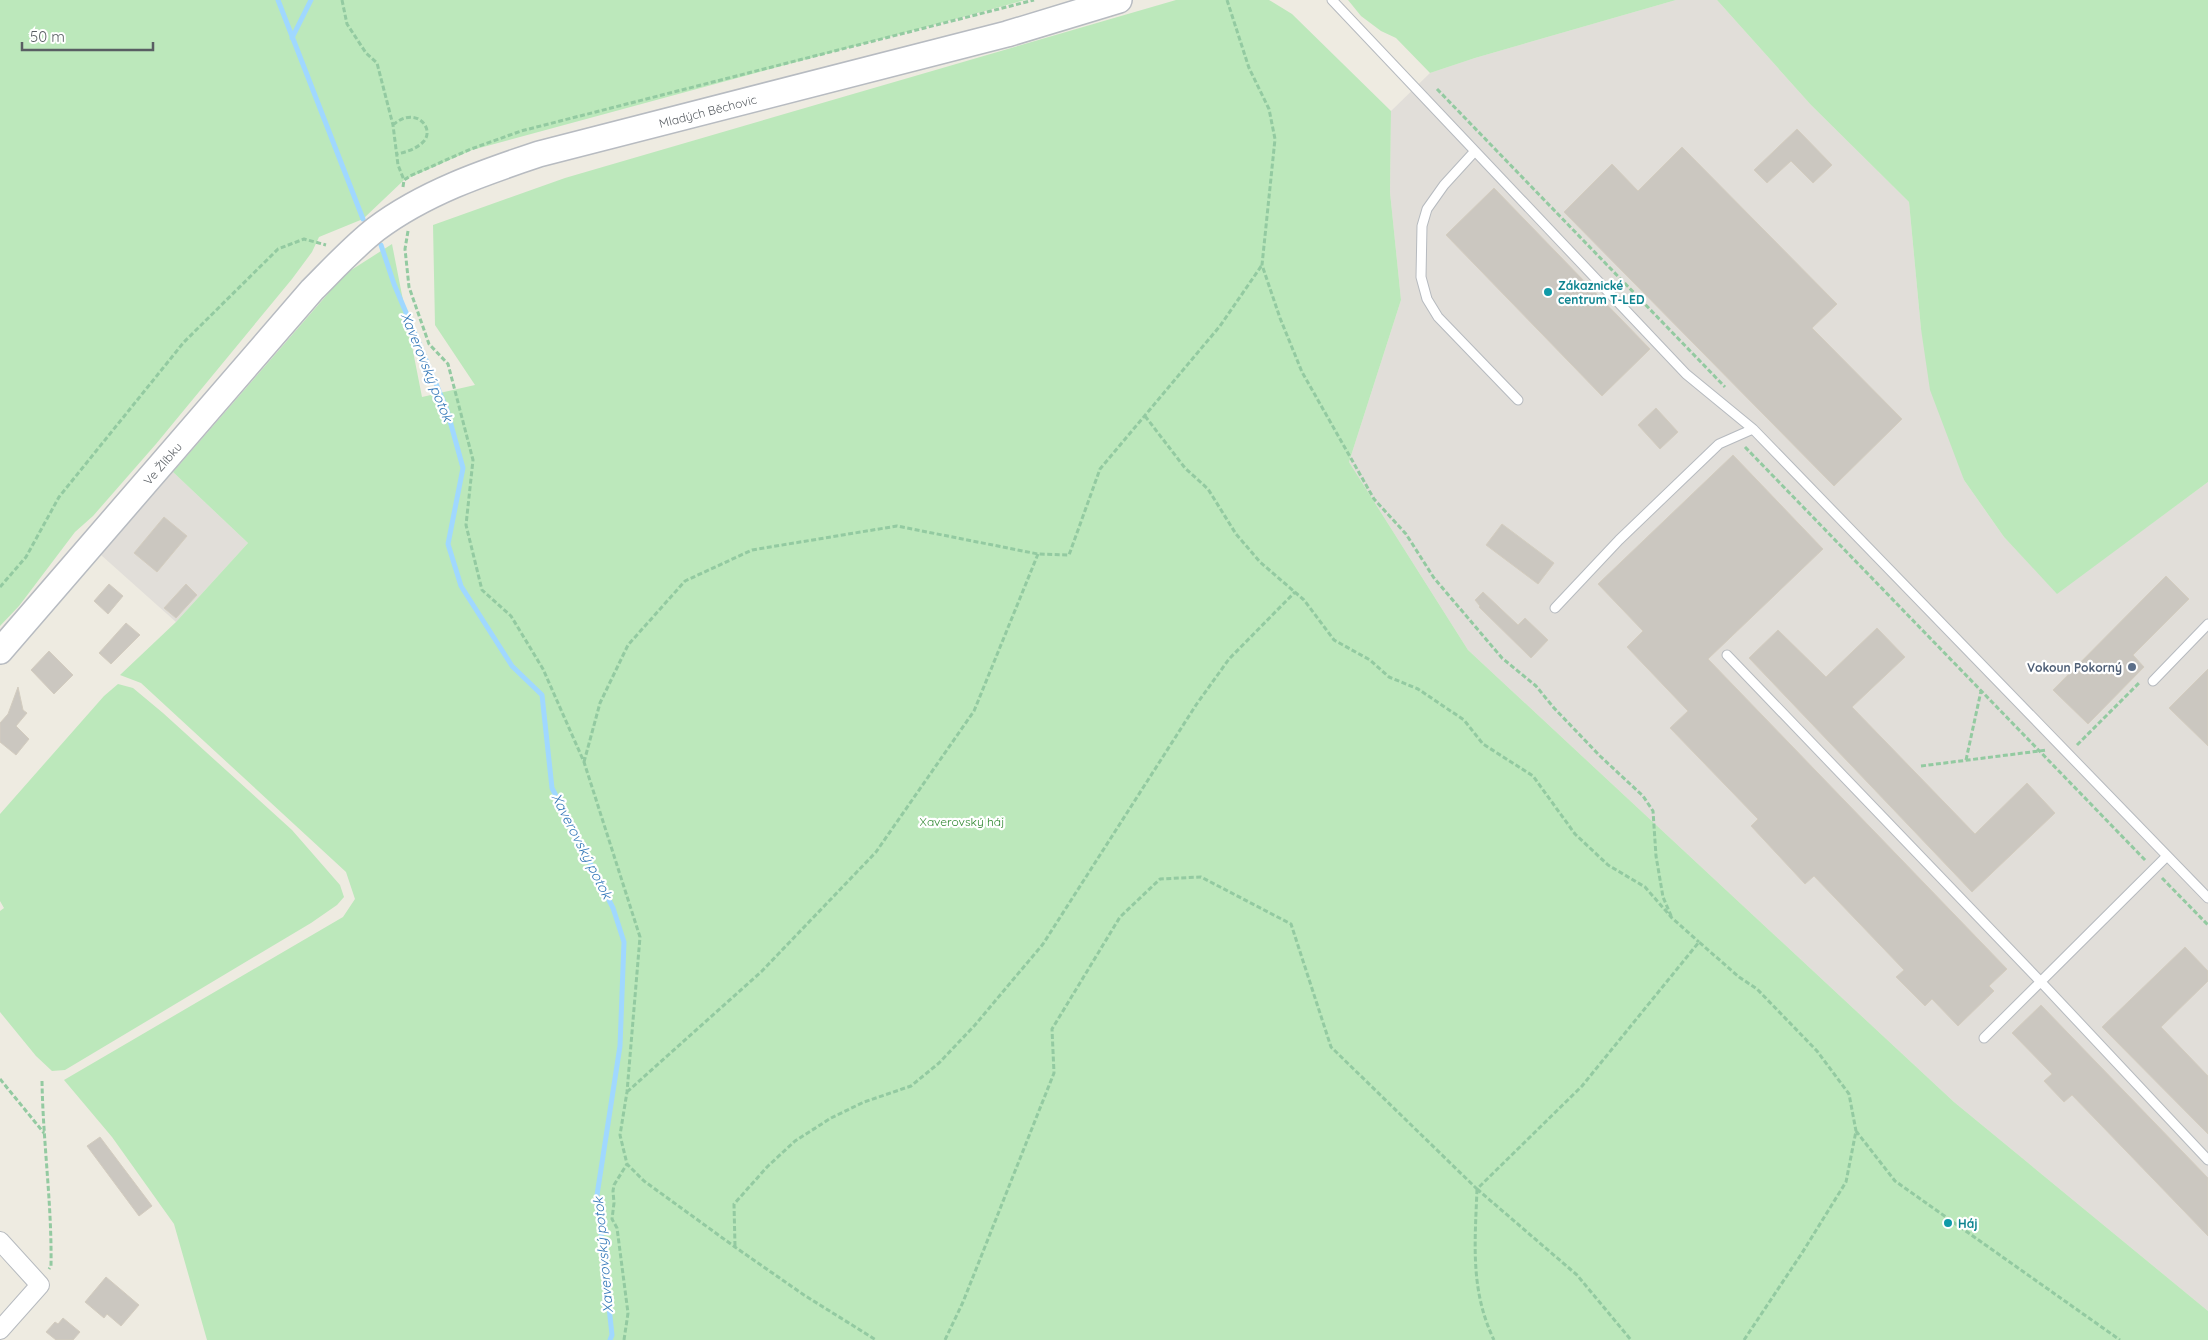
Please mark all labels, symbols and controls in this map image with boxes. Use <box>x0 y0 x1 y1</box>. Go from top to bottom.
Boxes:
scale bar <box>22 20 154 52</box>
text: 50 m <box>30 27 65 46</box>
street label: Mladých Běchovic <box>657 91 758 130</box>
place label: Zákaznické centrum T-LED <box>1558 278 1645 307</box>
marker: Zákaznické centrum T-LED <box>1542 286 1554 298</box>
water label: Xaverovský potok <box>397 310 458 426</box>
street label: Ve Žlíbku <box>140 439 185 488</box>
place label: Vokoun Pokorný <box>2027 660 2122 675</box>
marker: Vokoun Pokorný <box>2126 661 2138 673</box>
water label: Xaverovský potok <box>548 790 617 903</box>
park label: Xaverovský háj <box>920 814 1004 829</box>
water label: Xaverovský potok <box>589 1195 617 1314</box>
place label: Háj <box>1958 1216 1977 1231</box>
marker: Háj <box>1942 1217 1954 1229</box>

